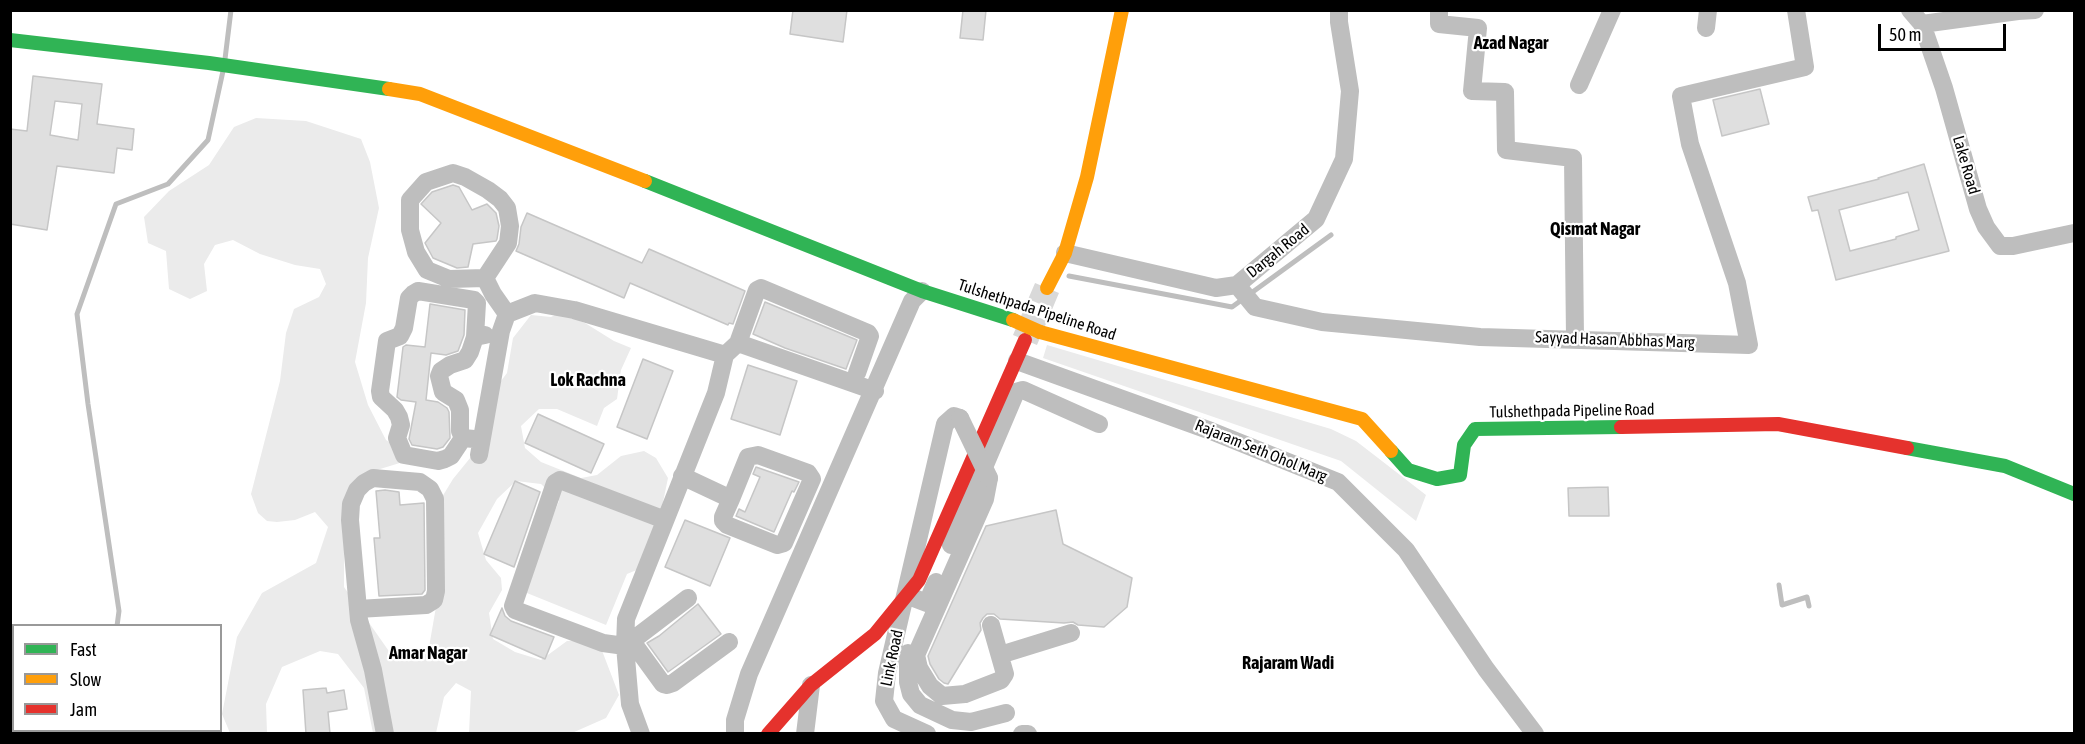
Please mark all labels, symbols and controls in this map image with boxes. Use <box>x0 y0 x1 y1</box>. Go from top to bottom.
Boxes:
scale bar <box>1881 12 2008 50</box>
text: 50 m <box>1889 24 1921 45</box>
district label: Azad Nagar <box>1474 32 1548 54</box>
street label: Lake Road <box>1948 133 1984 197</box>
district label: Qismat Nagar <box>1550 218 1640 240</box>
street label: Dargah Road <box>1243 220 1313 282</box>
street label: Tulshethpada Pipeline Road <box>955 275 1119 345</box>
street label: Sayyad Hasan Abbhas Marg <box>1535 328 1695 352</box>
district label: Lok Rachna <box>550 369 626 391</box>
street label: Tulshethpada Pipeline Road <box>1489 400 1655 422</box>
street label: Rajaram Seth Ohol Marg <box>1192 416 1330 486</box>
legend <box>12 624 222 732</box>
street label: Link Road <box>877 628 907 688</box>
text: Fast <box>70 639 97 660</box>
district label: Amar Nagar <box>389 642 467 664</box>
district label: Rajaram Wadi <box>1242 652 1334 674</box>
text: Slow <box>70 669 101 690</box>
text: Jam <box>70 699 97 720</box>

